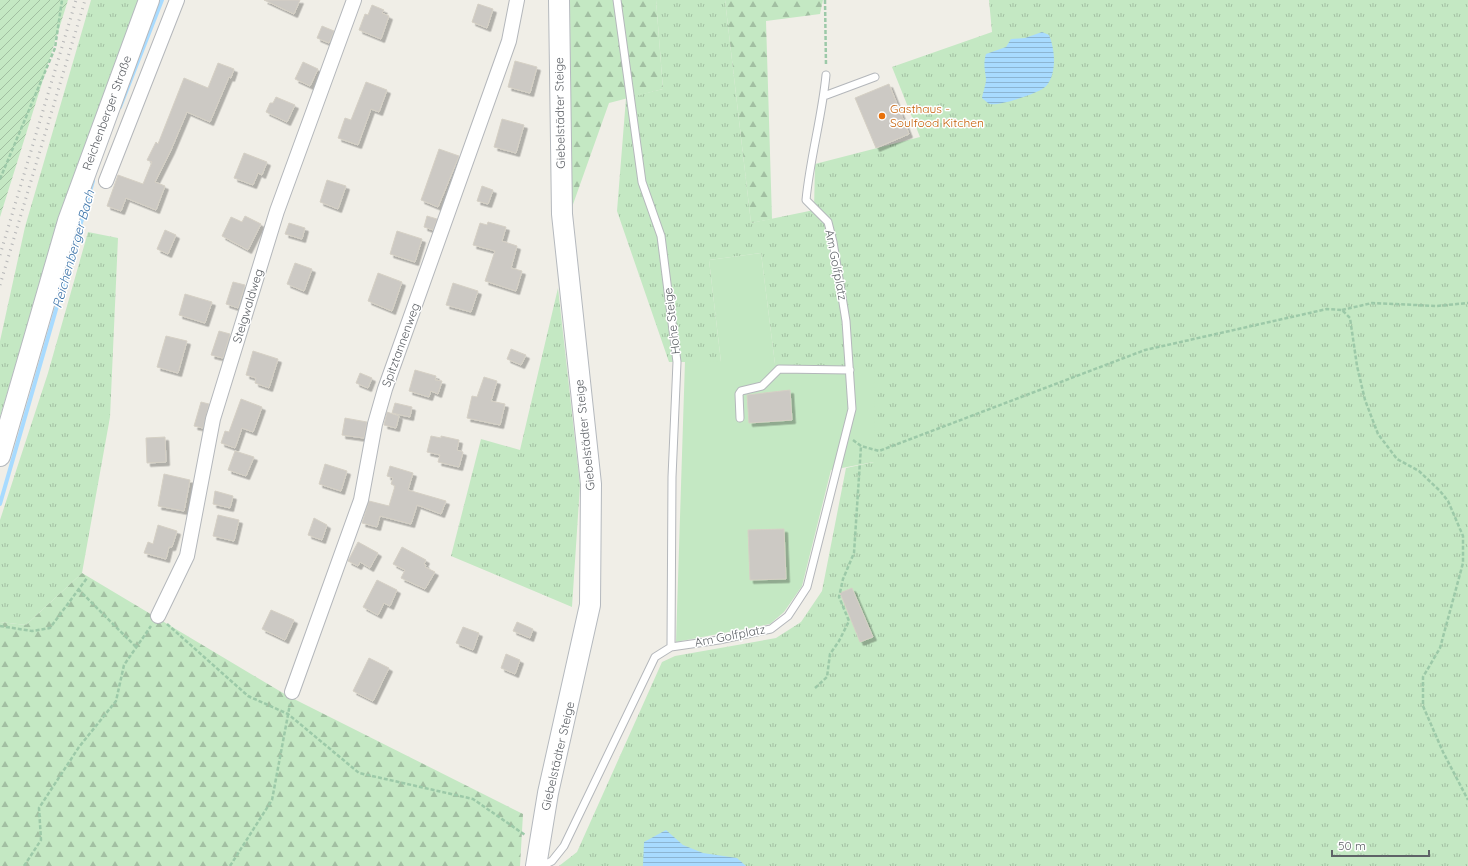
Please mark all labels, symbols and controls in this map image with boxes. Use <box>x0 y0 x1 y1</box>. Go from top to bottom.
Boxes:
street label: Reichenberger Straße <box>79 53 134 172</box>
street label: Giebelstädter Steige <box>551 57 568 169</box>
place label: Gasthaus - Soulfood Kitchen <box>890 101 984 130</box>
marker: Gasthaus - Soulfood Kitchen <box>877 111 887 121</box>
water label: Reichenberger Bach <box>48 188 98 310</box>
street label: Am Golfplatz <box>822 228 851 302</box>
street label: Steigwaldweg <box>229 267 266 345</box>
street label: Hohe Steige <box>660 287 683 355</box>
street label: Spitztannenweg <box>378 301 423 389</box>
street label: Giebelstädter Steige <box>571 379 598 491</box>
street label: Am Golfplatz <box>693 621 767 650</box>
street label: Giebelstädter Steige <box>538 700 577 812</box>
scale bar <box>1332 832 1429 858</box>
text: 50 m <box>1338 838 1366 853</box>

